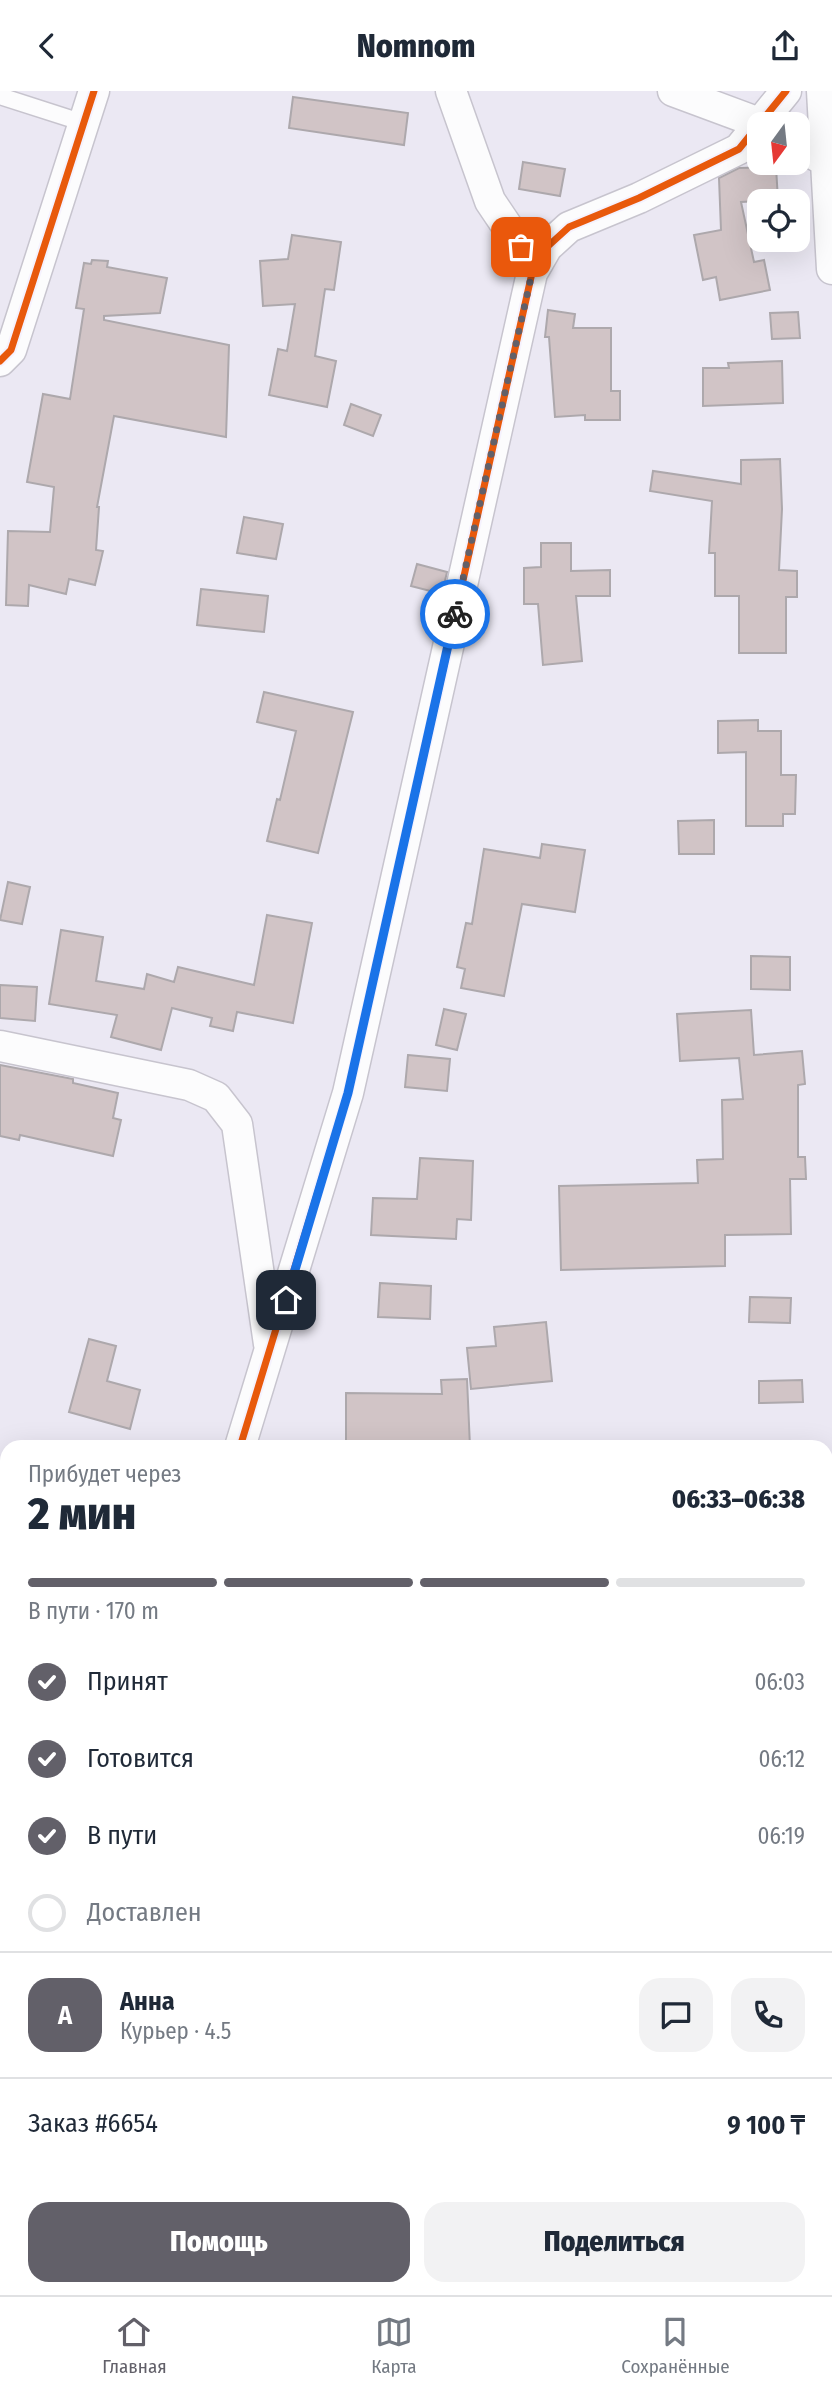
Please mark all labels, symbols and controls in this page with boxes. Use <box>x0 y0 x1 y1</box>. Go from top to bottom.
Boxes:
icon: back <box>28 27 66 65</box>
text: Nomnom <box>357 27 475 65</box>
icon: share <box>766 27 804 65</box>
north arrow <box>747 112 810 175</box>
map controls <box>747 112 810 252</box>
button: locate <box>747 189 810 252</box>
pin <box>491 217 551 277</box>
icon: bag <box>502 228 540 266</box>
courier <box>420 579 490 649</box>
icon: bike <box>436 595 474 633</box>
pin <box>256 1270 316 1330</box>
icon: home <box>267 1281 305 1319</box>
text: Прибудет через <box>28 1460 181 1488</box>
text: 06:33–06:38 <box>672 1484 805 1515</box>
text: 2 мин <box>28 1486 136 1541</box>
text: В пути · 170 m <box>28 1597 159 1625</box>
icon: check <box>28 1663 66 1701</box>
text: Принят <box>87 1666 168 1697</box>
text: 06:03 <box>755 1668 805 1696</box>
icon: check <box>28 1740 66 1778</box>
text: Готовится <box>87 1743 194 1774</box>
text: 06:12 <box>759 1745 805 1773</box>
icon: check <box>28 1817 66 1855</box>
text: В пути <box>87 1820 157 1851</box>
text: 06:19 <box>758 1822 805 1850</box>
text: Доставлен <box>87 1897 202 1928</box>
button: chat <box>639 1978 713 2052</box>
button: phone <box>731 1978 805 2052</box>
text: Анна <box>120 1986 175 2017</box>
text: А <box>58 2000 72 2031</box>
text: Курьер · 4.5 <box>120 2017 231 2045</box>
text: Заказ #6654 <box>28 2108 158 2139</box>
text: 9 100 ₸ <box>727 2110 805 2141</box>
button: Помощь <box>28 2202 410 2282</box>
button: Поделиться <box>424 2202 805 2282</box>
tab: Главная <box>102 2313 167 2378</box>
tab: Карта <box>371 2313 417 2378</box>
tab: Сохранённые <box>621 2313 730 2378</box>

